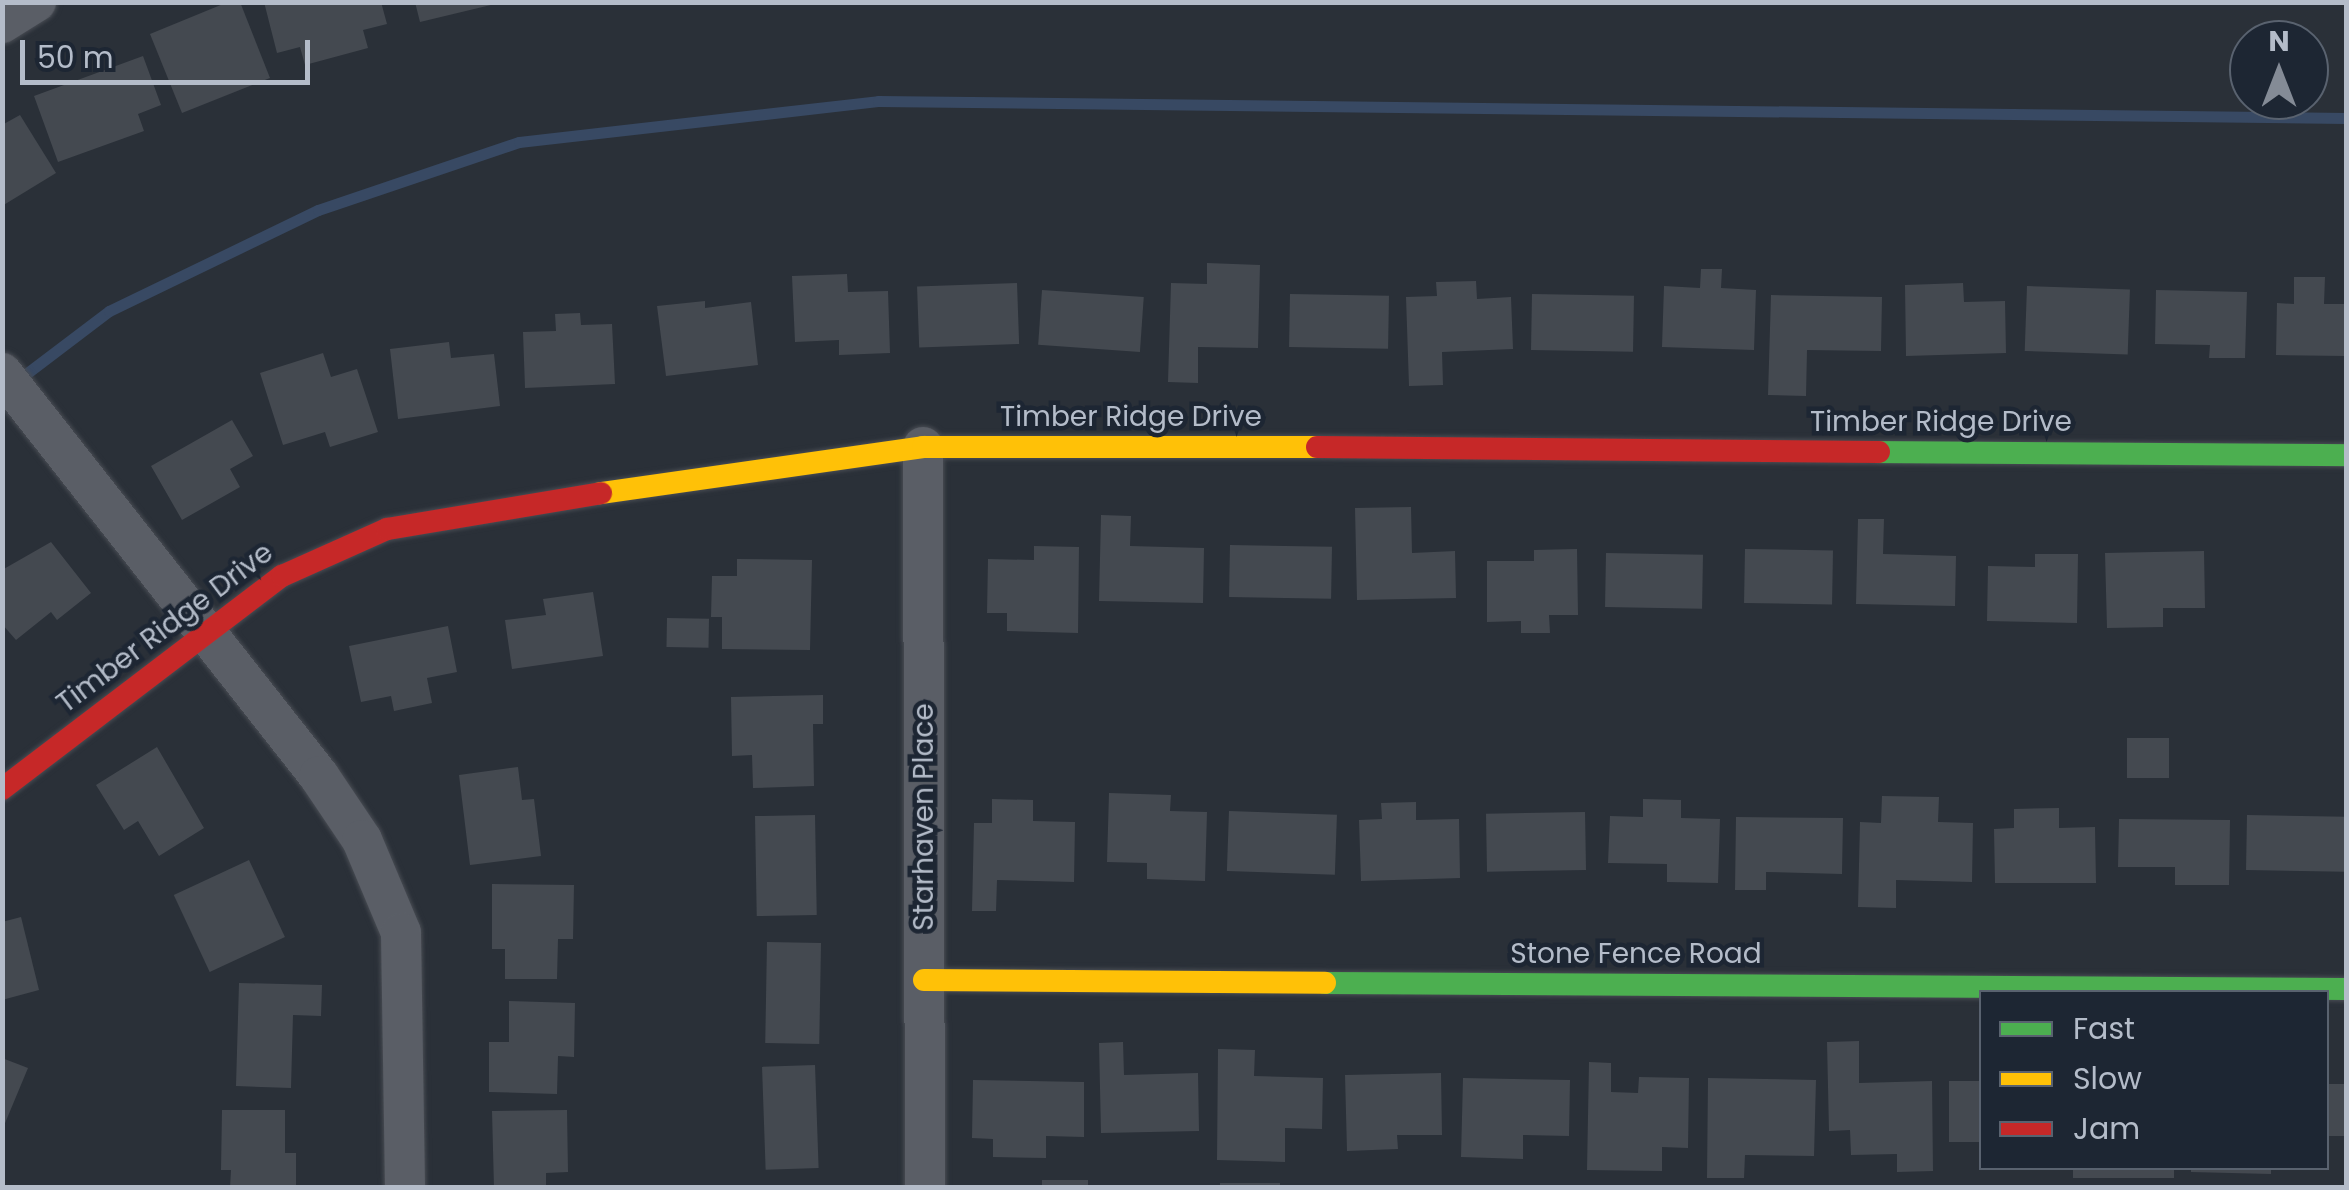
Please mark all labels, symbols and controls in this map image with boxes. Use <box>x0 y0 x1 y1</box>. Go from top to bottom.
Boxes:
scale bar <box>25 20 315 82</box>
north arrow <box>2229 20 2329 120</box>
text: N <box>2268 22 2290 61</box>
text: 50 m <box>37 36 114 79</box>
street label: Timber Ridge Drive <box>1000 400 1262 434</box>
street label: Timber Ridge Drive <box>1810 405 2072 439</box>
street label: Timber Ridge Drive <box>50 536 280 720</box>
street label: Starhaven Place <box>907 703 941 931</box>
street label: Stone Fence Road <box>1510 937 1762 971</box>
legend <box>1979 990 2329 1170</box>
text: Fast <box>2073 1007 2135 1050</box>
text: Slow <box>2073 1057 2142 1100</box>
text: Jam <box>2073 1107 2140 1150</box>

